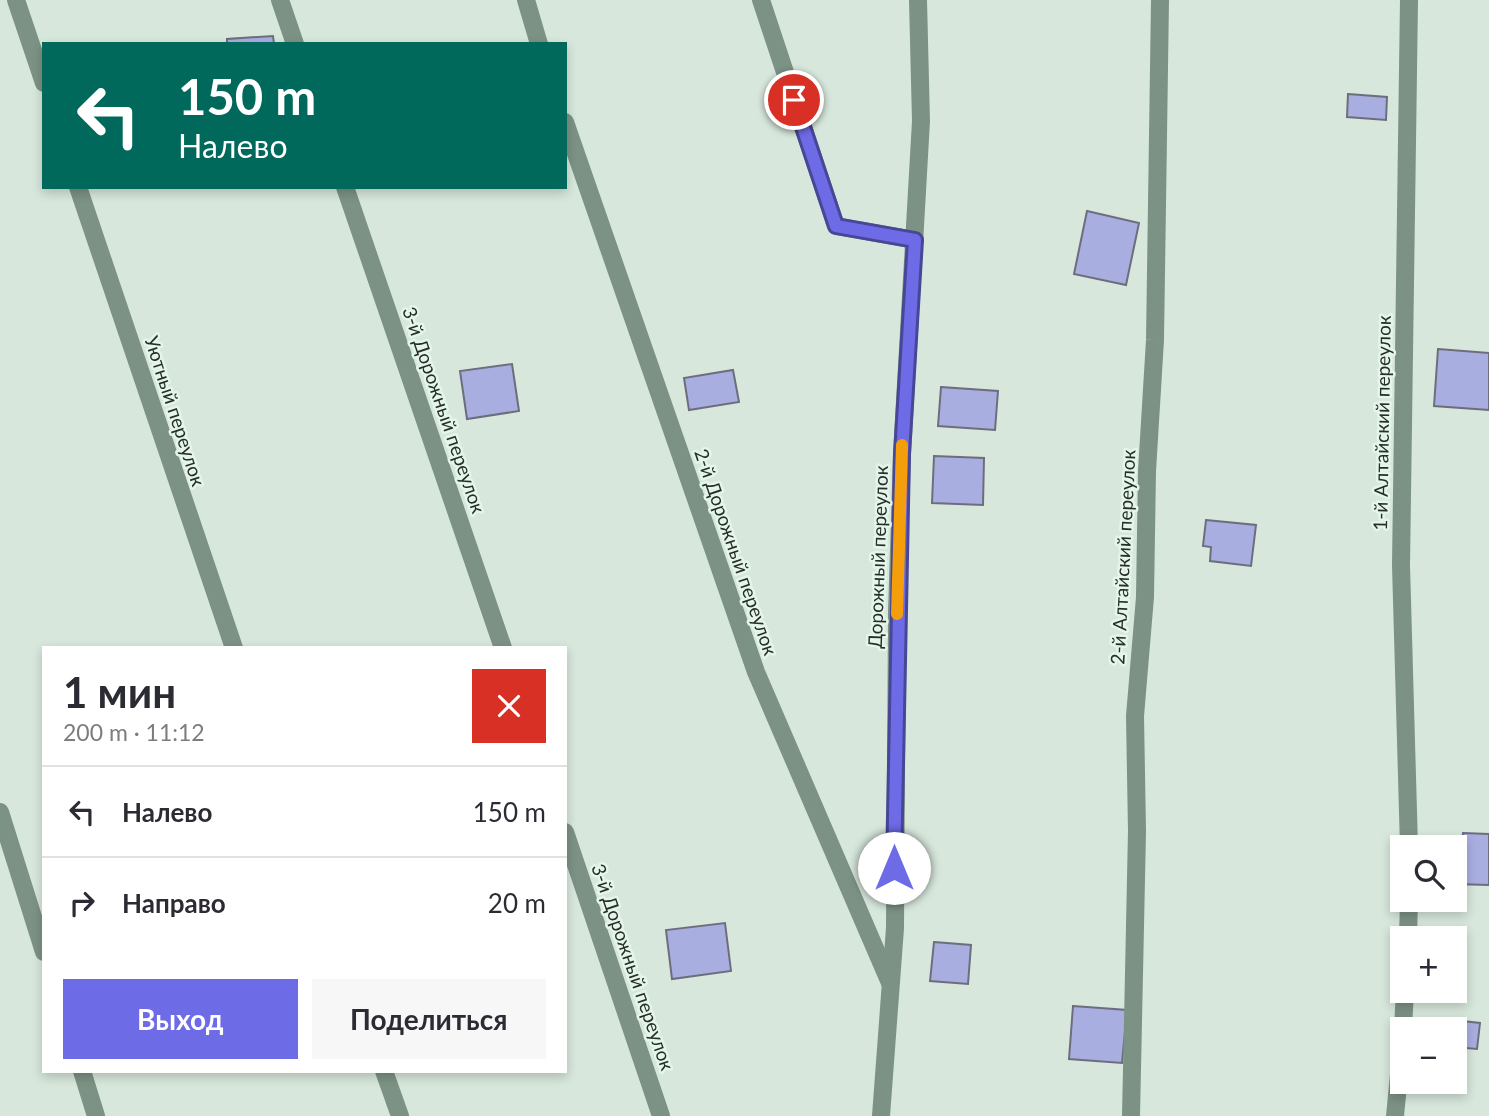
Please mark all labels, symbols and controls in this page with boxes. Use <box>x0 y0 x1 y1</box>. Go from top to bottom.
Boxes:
text: 150 m <box>178 67 316 125</box>
icon: left <box>63 70 154 161</box>
pin <box>764 70 824 130</box>
icon: arrive <box>775 81 813 119</box>
text: Налево <box>178 126 288 165</box>
street label: 3-й Дорожный переулок <box>398 303 491 516</box>
street label: 1-й Алтайский переулок <box>1368 315 1395 531</box>
street label: Уютный переулок <box>140 333 211 489</box>
street label: 2-й Дорожный переулок <box>690 445 783 658</box>
street label: 2-й Алтайский переулок <box>1105 449 1140 665</box>
street label: Дорожный переулок <box>863 465 892 649</box>
text: 1 мин <box>63 667 176 717</box>
button: close <box>472 669 546 743</box>
text: 200 m · 11:12 <box>63 718 205 746</box>
icon: left <box>63 793 101 831</box>
text: Налево <box>122 796 212 828</box>
text: 150 m <box>473 796 546 828</box>
position arrow <box>857 831 931 905</box>
map controls <box>1390 835 1467 1094</box>
button: search <box>1390 835 1467 912</box>
street label: 3-й Дорожный переулок <box>587 860 680 1073</box>
icon: right <box>63 884 101 922</box>
text: Направо <box>122 887 226 919</box>
text: 20 m <box>488 887 546 919</box>
button: + <box>1390 926 1467 1003</box>
button: Выход <box>63 979 298 1059</box>
button: Поделиться <box>312 979 546 1059</box>
button: − <box>1390 1017 1467 1094</box>

